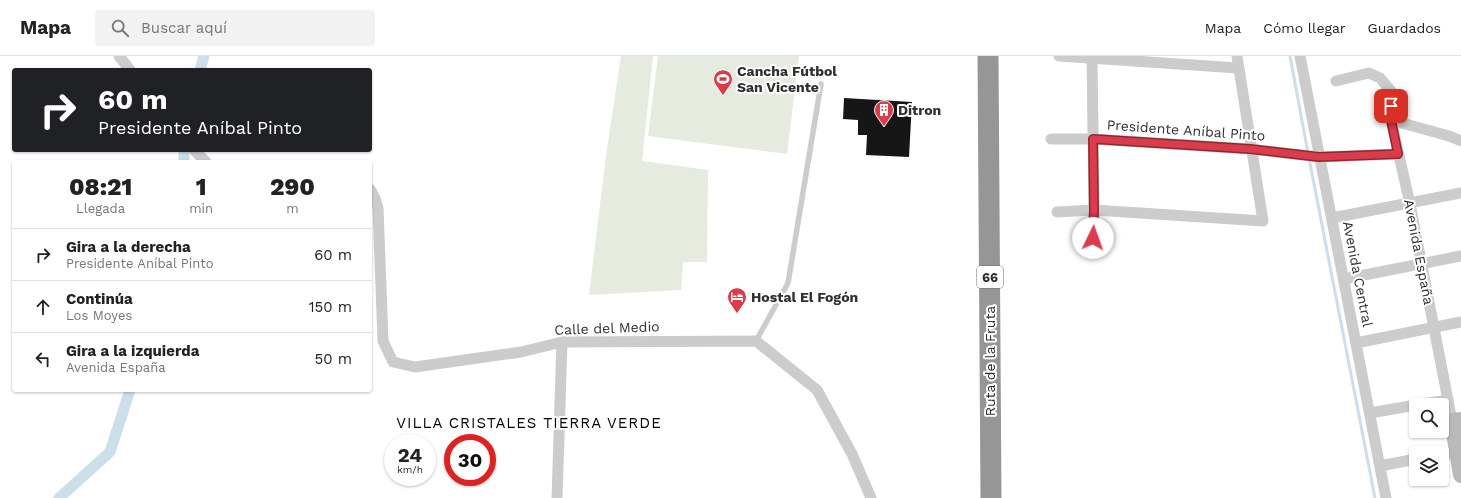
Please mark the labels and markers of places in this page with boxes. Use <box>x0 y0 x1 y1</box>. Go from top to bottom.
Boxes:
place label: Cancha Fútbol San Vicente <box>737 63 837 95</box>
sports icon: Cancha Fútbol San Vicente <box>712 68 734 96</box>
pin <box>1374 89 1408 123</box>
building icon: Ditron <box>873 99 895 127</box>
place label: Ditron <box>898 102 941 118</box>
hotel icon: Hostal El Fogón <box>726 286 748 314</box>
place label: Hostal El Fogón <box>751 289 858 305</box>

